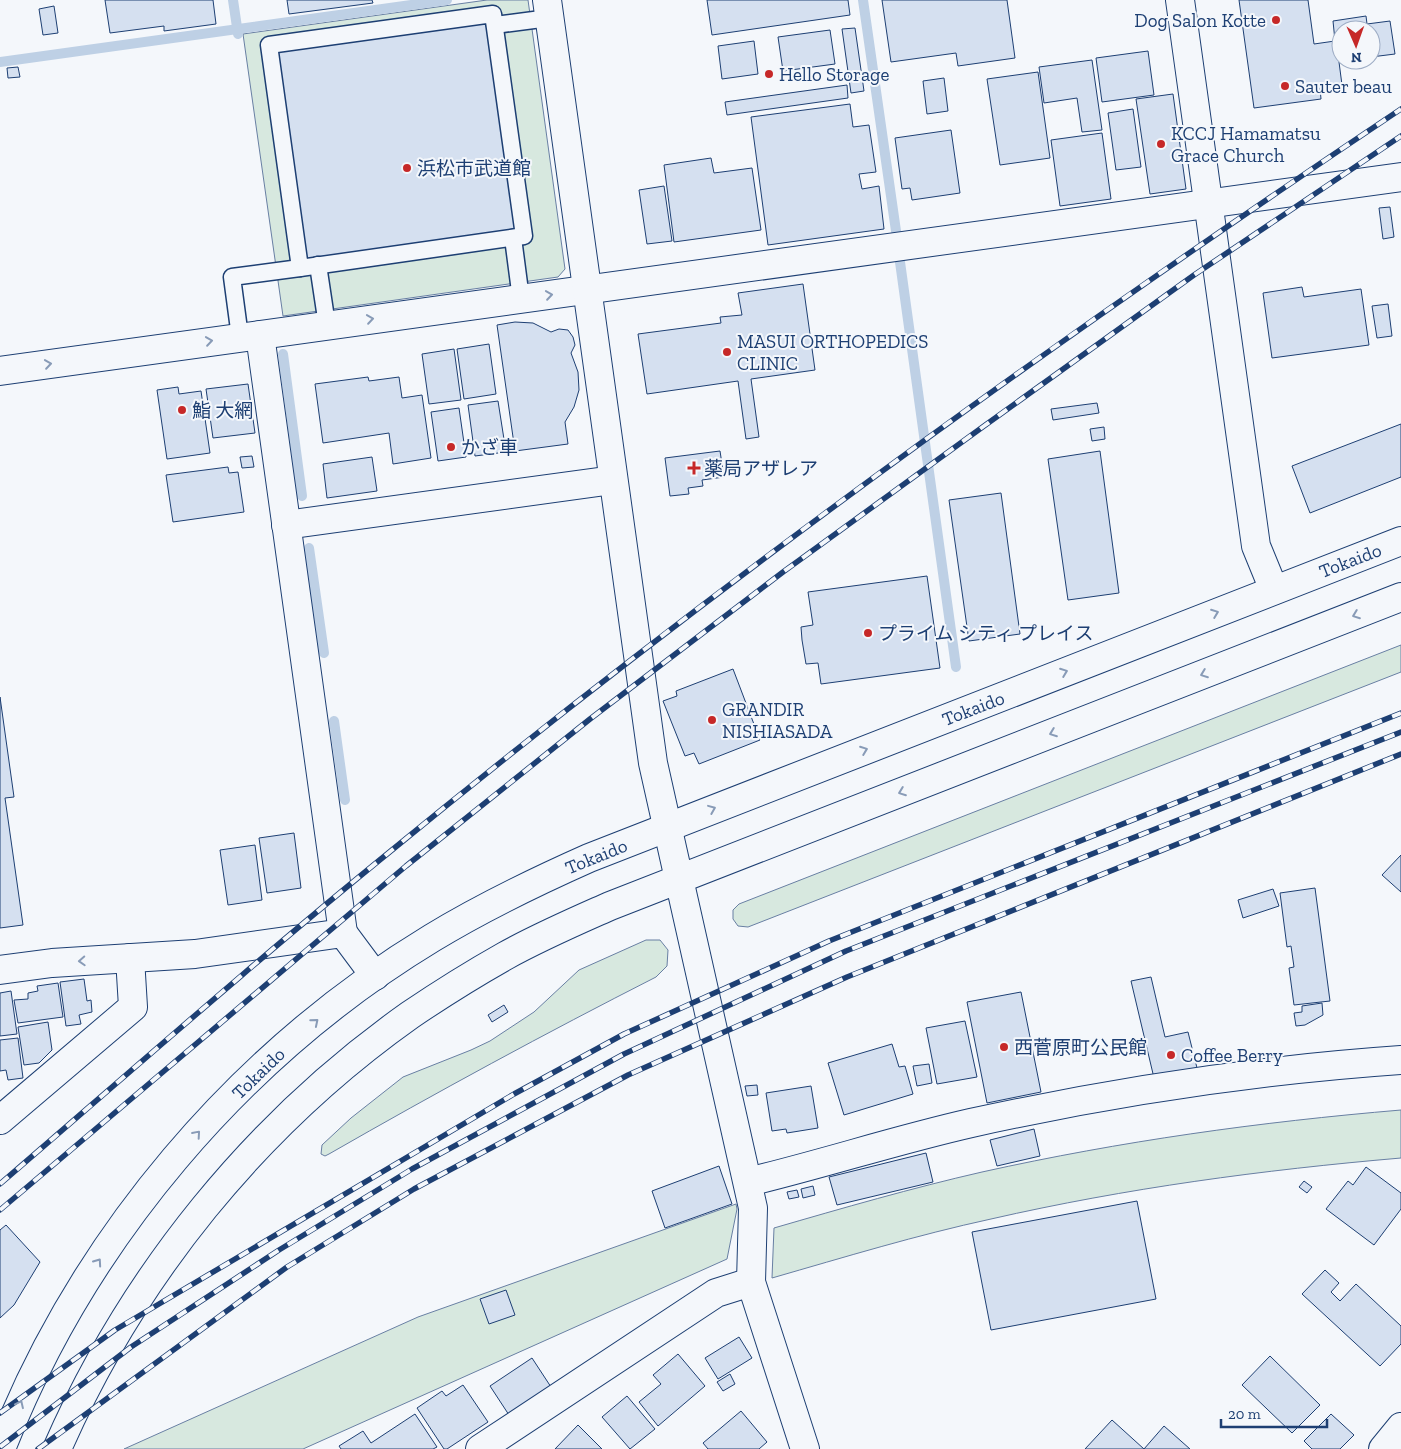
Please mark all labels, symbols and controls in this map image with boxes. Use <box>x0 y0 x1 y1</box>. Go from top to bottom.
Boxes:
place label: Dog Salon Kotte <box>1134 9 1266 32</box>
marker: Dog Salon Kotte <box>1270 14 1282 26</box>
north arrow <box>1331 20 1381 70</box>
text: N <box>1350 49 1362 66</box>
place label: Hello Storage <box>779 63 889 86</box>
marker: Hello Storage <box>763 68 775 80</box>
place label: Sauter beau <box>1295 75 1392 98</box>
marker: Sauter beau <box>1279 80 1291 92</box>
place label: KCCJ Hamamatsu Grace Church <box>1171 122 1321 167</box>
marker: KCCJ Hamamatsu Grace Church <box>1155 138 1167 150</box>
place label: 浜松市武道館 <box>417 157 531 180</box>
marker: 浜松市武道館 <box>401 162 413 174</box>
one-way arrow <box>544 290 553 300</box>
one-way arrow <box>366 315 375 325</box>
place label: MASUI ORTHOPEDICS CLINIC <box>737 330 928 375</box>
one-way arrow <box>205 337 214 347</box>
marker: MASUI ORTHOPEDICS CLINIC <box>721 346 733 358</box>
one-way arrow <box>45 359 53 370</box>
place label: 鮨 大網 <box>192 399 253 422</box>
marker: 鮨 大網 <box>176 404 188 416</box>
place label: かざ車 <box>461 436 518 459</box>
marker: かざ車 <box>445 441 457 453</box>
place label: 薬局アザレア <box>704 457 818 480</box>
marker: 薬局アザレア <box>688 462 700 474</box>
street label: Tokaido <box>1316 538 1385 583</box>
one-way arrow <box>1210 609 1219 619</box>
one-way arrow <box>1352 609 1360 619</box>
place label: プライム シティ プレイス <box>878 622 1094 645</box>
marker: プライム シティ プレイス <box>862 627 874 639</box>
one-way arrow <box>1059 668 1068 678</box>
one-way arrow <box>1200 668 1209 678</box>
street label: Tokaido <box>939 686 1008 731</box>
place label: GRANDIR NISHIASADA <box>722 698 833 743</box>
marker: GRANDIR NISHIASADA <box>706 714 718 726</box>
one-way arrow <box>1049 727 1058 737</box>
one-way arrow <box>859 746 868 757</box>
one-way arrow <box>898 787 906 797</box>
one-way arrow <box>707 805 716 816</box>
street label: Tokaido <box>562 834 631 879</box>
one-way arrow <box>77 956 85 967</box>
one-way arrow <box>309 1019 318 1027</box>
place label: 西菅原町公民館 <box>1014 1036 1147 1059</box>
marker: 西菅原町公民館 <box>998 1041 1010 1053</box>
street label: Tokaido <box>227 1042 290 1104</box>
place label: Coffee Berry <box>1181 1044 1283 1067</box>
marker: Coffee Berry <box>1165 1049 1177 1061</box>
one-way arrow <box>192 1130 201 1139</box>
one-way arrow <box>92 1258 101 1268</box>
scale bar <box>1221 1396 1327 1428</box>
one-way arrow <box>14 1400 24 1409</box>
text: 20 m <box>1228 1405 1261 1423</box>

